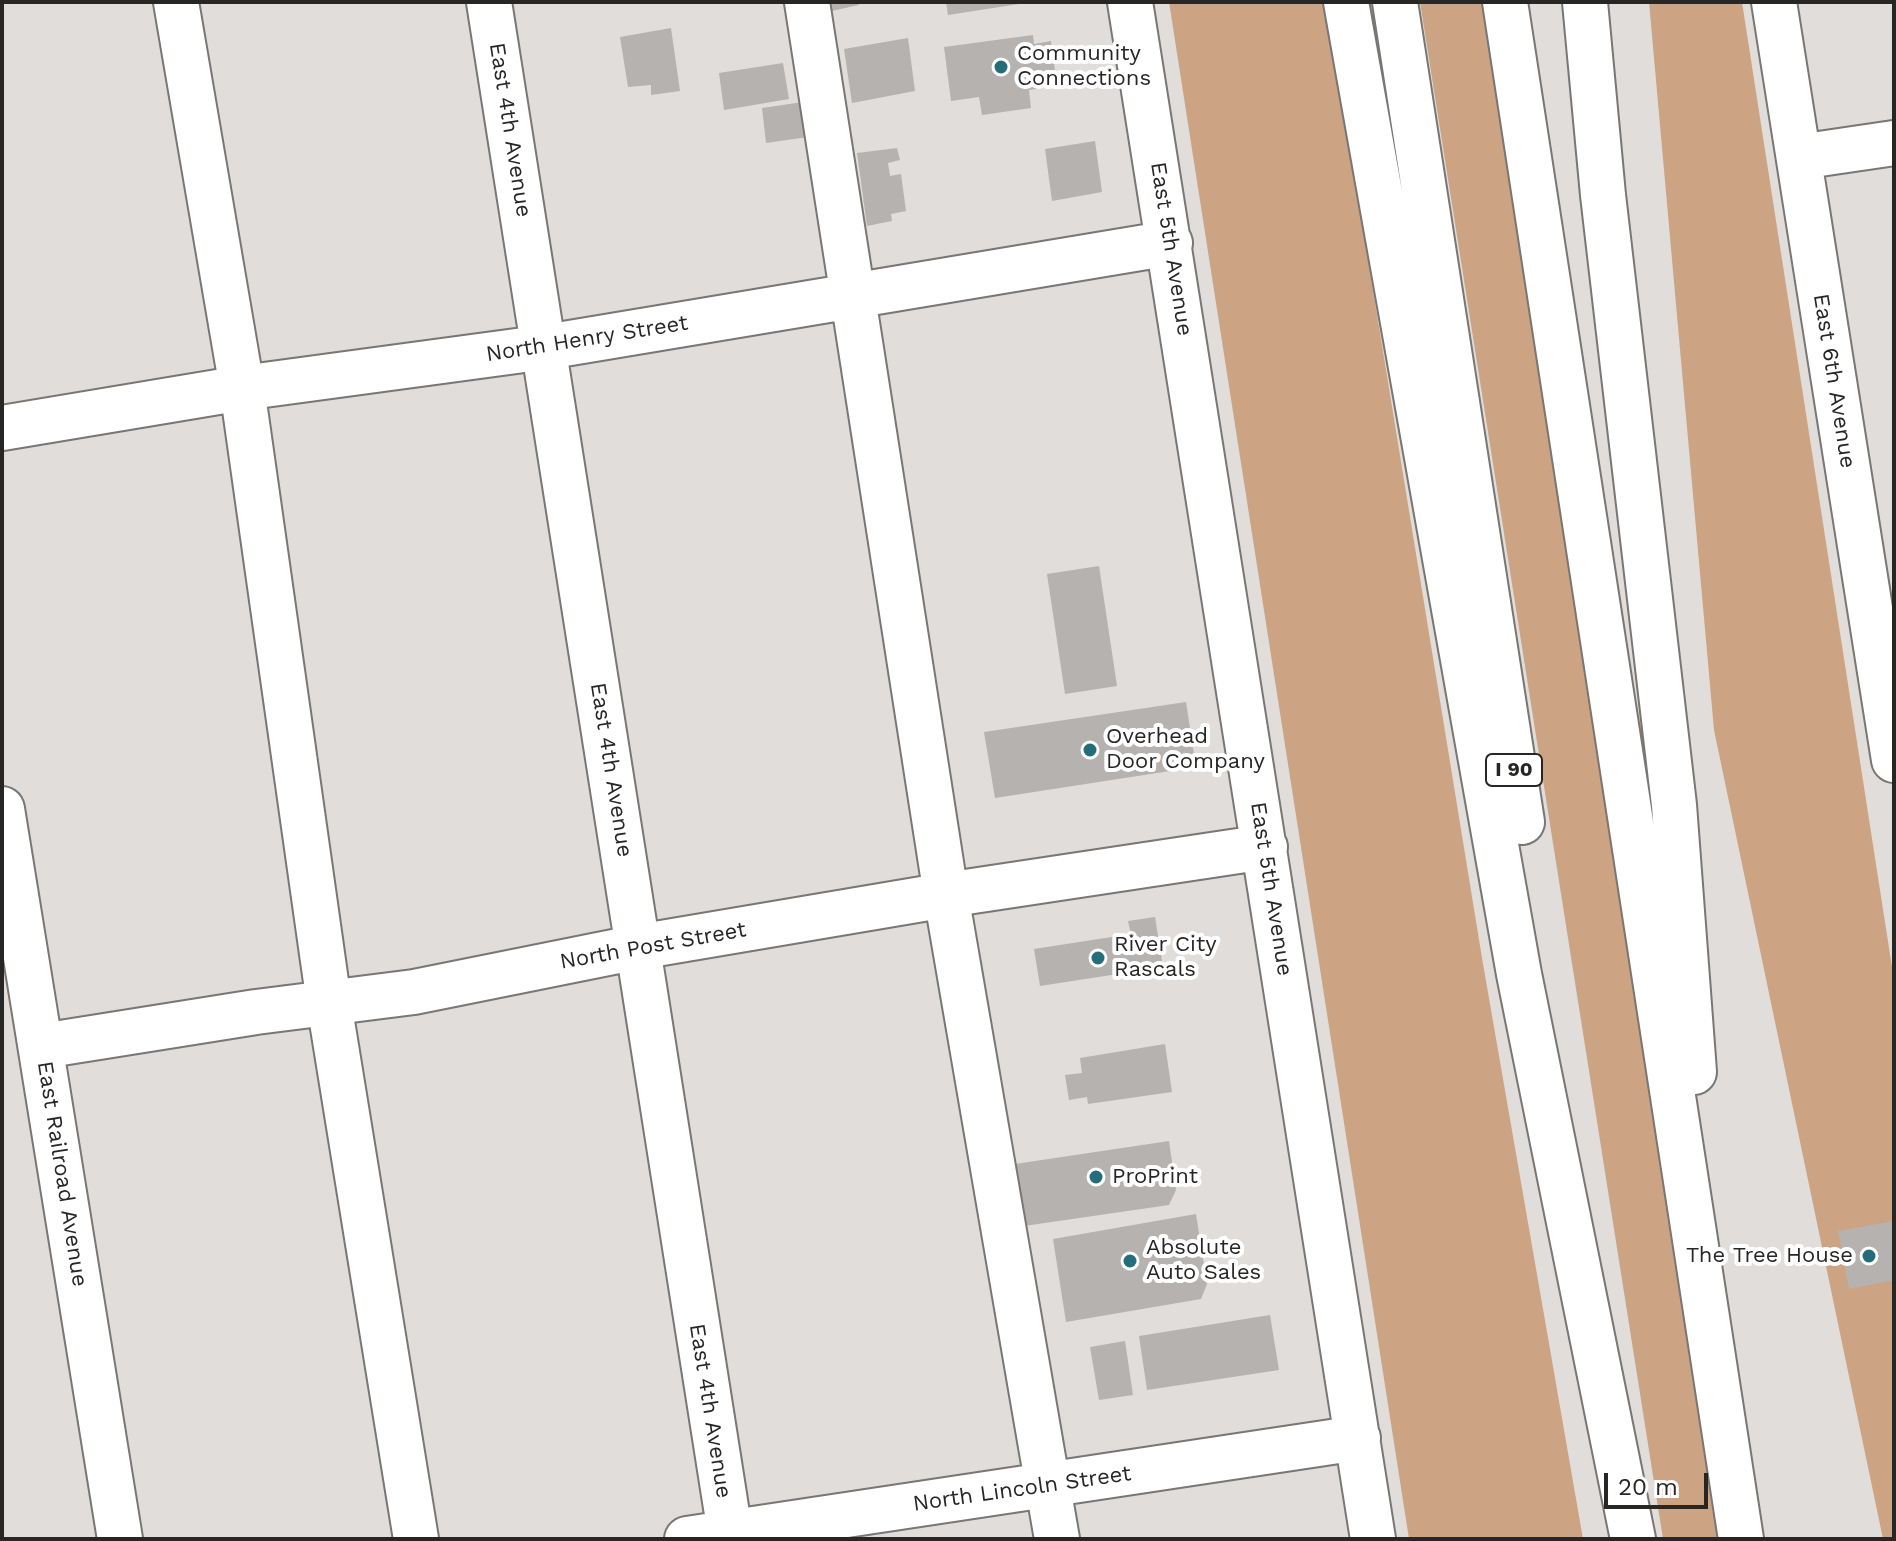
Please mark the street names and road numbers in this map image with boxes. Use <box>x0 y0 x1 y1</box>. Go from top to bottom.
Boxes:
street label: East 4th Avenue <box>483 41 537 219</box>
street label: East 5th Avenue <box>1144 160 1198 338</box>
street label: East 6th Avenue <box>1807 292 1861 470</box>
street label: North Henry Street <box>484 310 690 368</box>
street label: East 4th Avenue <box>584 681 638 859</box>
road number: I 90 <box>1486 754 1542 786</box>
street label: East 5th Avenue <box>1244 800 1298 978</box>
street label: North Post Street <box>558 917 748 975</box>
street label: East Railroad Avenue <box>31 1059 93 1289</box>
street label: East 4th Avenue <box>683 1322 737 1500</box>
street label: North Lincoln Street <box>911 1461 1133 1517</box>

